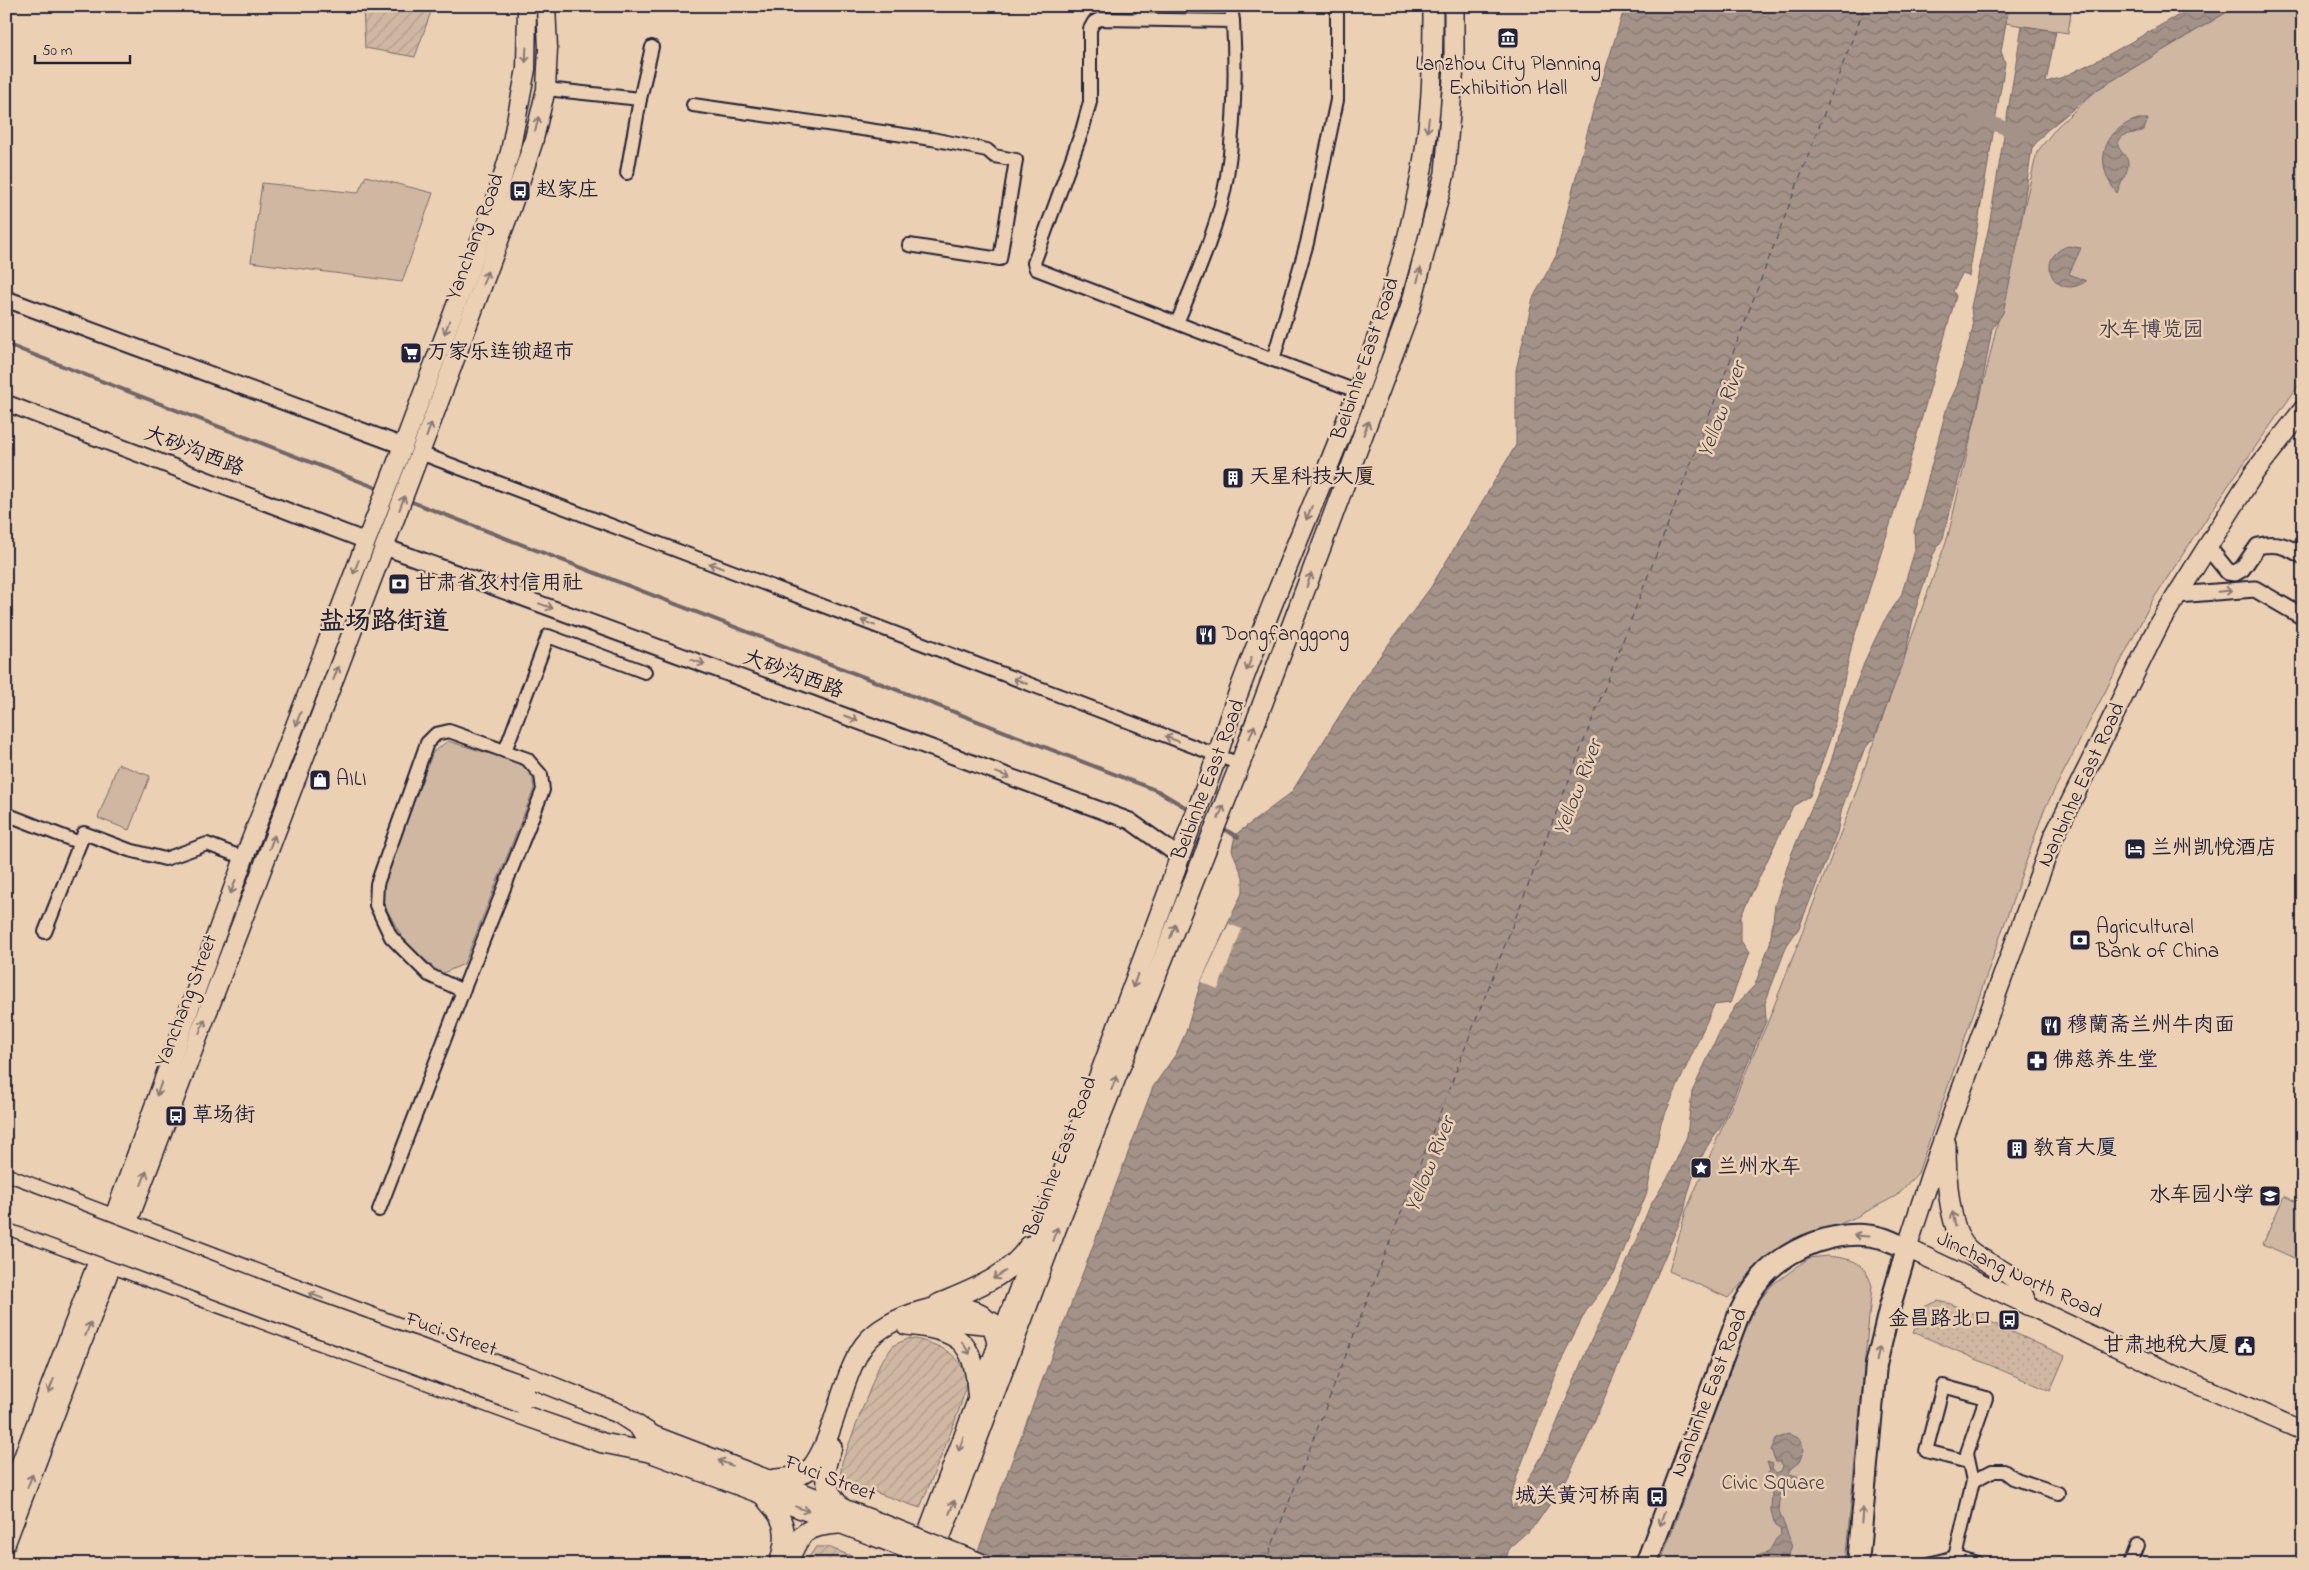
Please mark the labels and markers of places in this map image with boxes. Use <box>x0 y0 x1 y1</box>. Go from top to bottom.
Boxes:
museum icon: Lanzhou City Planning Exhibition Hall <box>1496 26 1520 50</box>
place label: Lanzhou City Planning Exhibition Hall <box>1415 50 1601 104</box>
place label: 赵家庄 <box>536 176 599 206</box>
bus stop icon: 赵家庄 <box>508 179 532 203</box>
place label: 万家乐连锁超市 <box>427 338 574 368</box>
supermarket icon: 万家乐连锁超市 <box>399 341 423 365</box>
place label: 天星科技大厦 <box>1249 463 1375 493</box>
building icon: 天星科技大厦 <box>1221 466 1245 490</box>
place label: 甘肃省农村信用社 <box>415 569 583 599</box>
bank icon: 甘肃省农村信用社 <box>387 572 411 596</box>
place label: Dongfanggong <box>1221 620 1349 652</box>
restaurant icon: Dongfanggong <box>1194 623 1218 647</box>
place label: AILI <box>336 765 367 795</box>
shop icon: AILI <box>308 768 332 792</box>
place label: 兰州凯悦酒店 <box>2151 834 2277 864</box>
hotel icon: 兰州凯悦酒店 <box>2123 837 2147 861</box>
place label: Agricultural Bank of China <box>2095 913 2219 967</box>
bank icon: Agricultural Bank of China <box>2068 928 2092 952</box>
place label: 穆蘭斋兰州牛肉面 <box>2067 1011 2235 1041</box>
restaurant icon: 穆蘭斋兰州牛肉面 <box>2039 1014 2063 1038</box>
place label: 佛慈养生堂 <box>2053 1046 2158 1076</box>
pharmacy icon: 佛慈养生堂 <box>2025 1049 2049 1073</box>
place label: 草场街 <box>192 1101 255 1131</box>
bus stop icon: 草场街 <box>164 1104 188 1128</box>
place label: 教育大厦 <box>2033 1134 2117 1164</box>
building icon: 教育大厦 <box>2005 1137 2029 1161</box>
place label: 兰州水车 <box>1717 1153 1801 1183</box>
place icon: 兰州水车 <box>1689 1156 1713 1180</box>
place label: 水车园小学 <box>2149 1181 2254 1211</box>
school or university icon: 水车园小学 <box>2258 1184 2282 1208</box>
place label: 金昌路北口 <box>1888 1305 1993 1335</box>
bus stop icon: 金昌路北口 <box>1997 1308 2021 1332</box>
place label: 甘肃地税大厦 <box>2103 1331 2229 1361</box>
public building icon: 甘肃地税大厦 <box>2233 1334 2257 1358</box>
place label: 城关黄河桥南 <box>1515 1482 1641 1512</box>
bus stop icon: 城关黄河桥南 <box>1645 1485 1669 1509</box>

